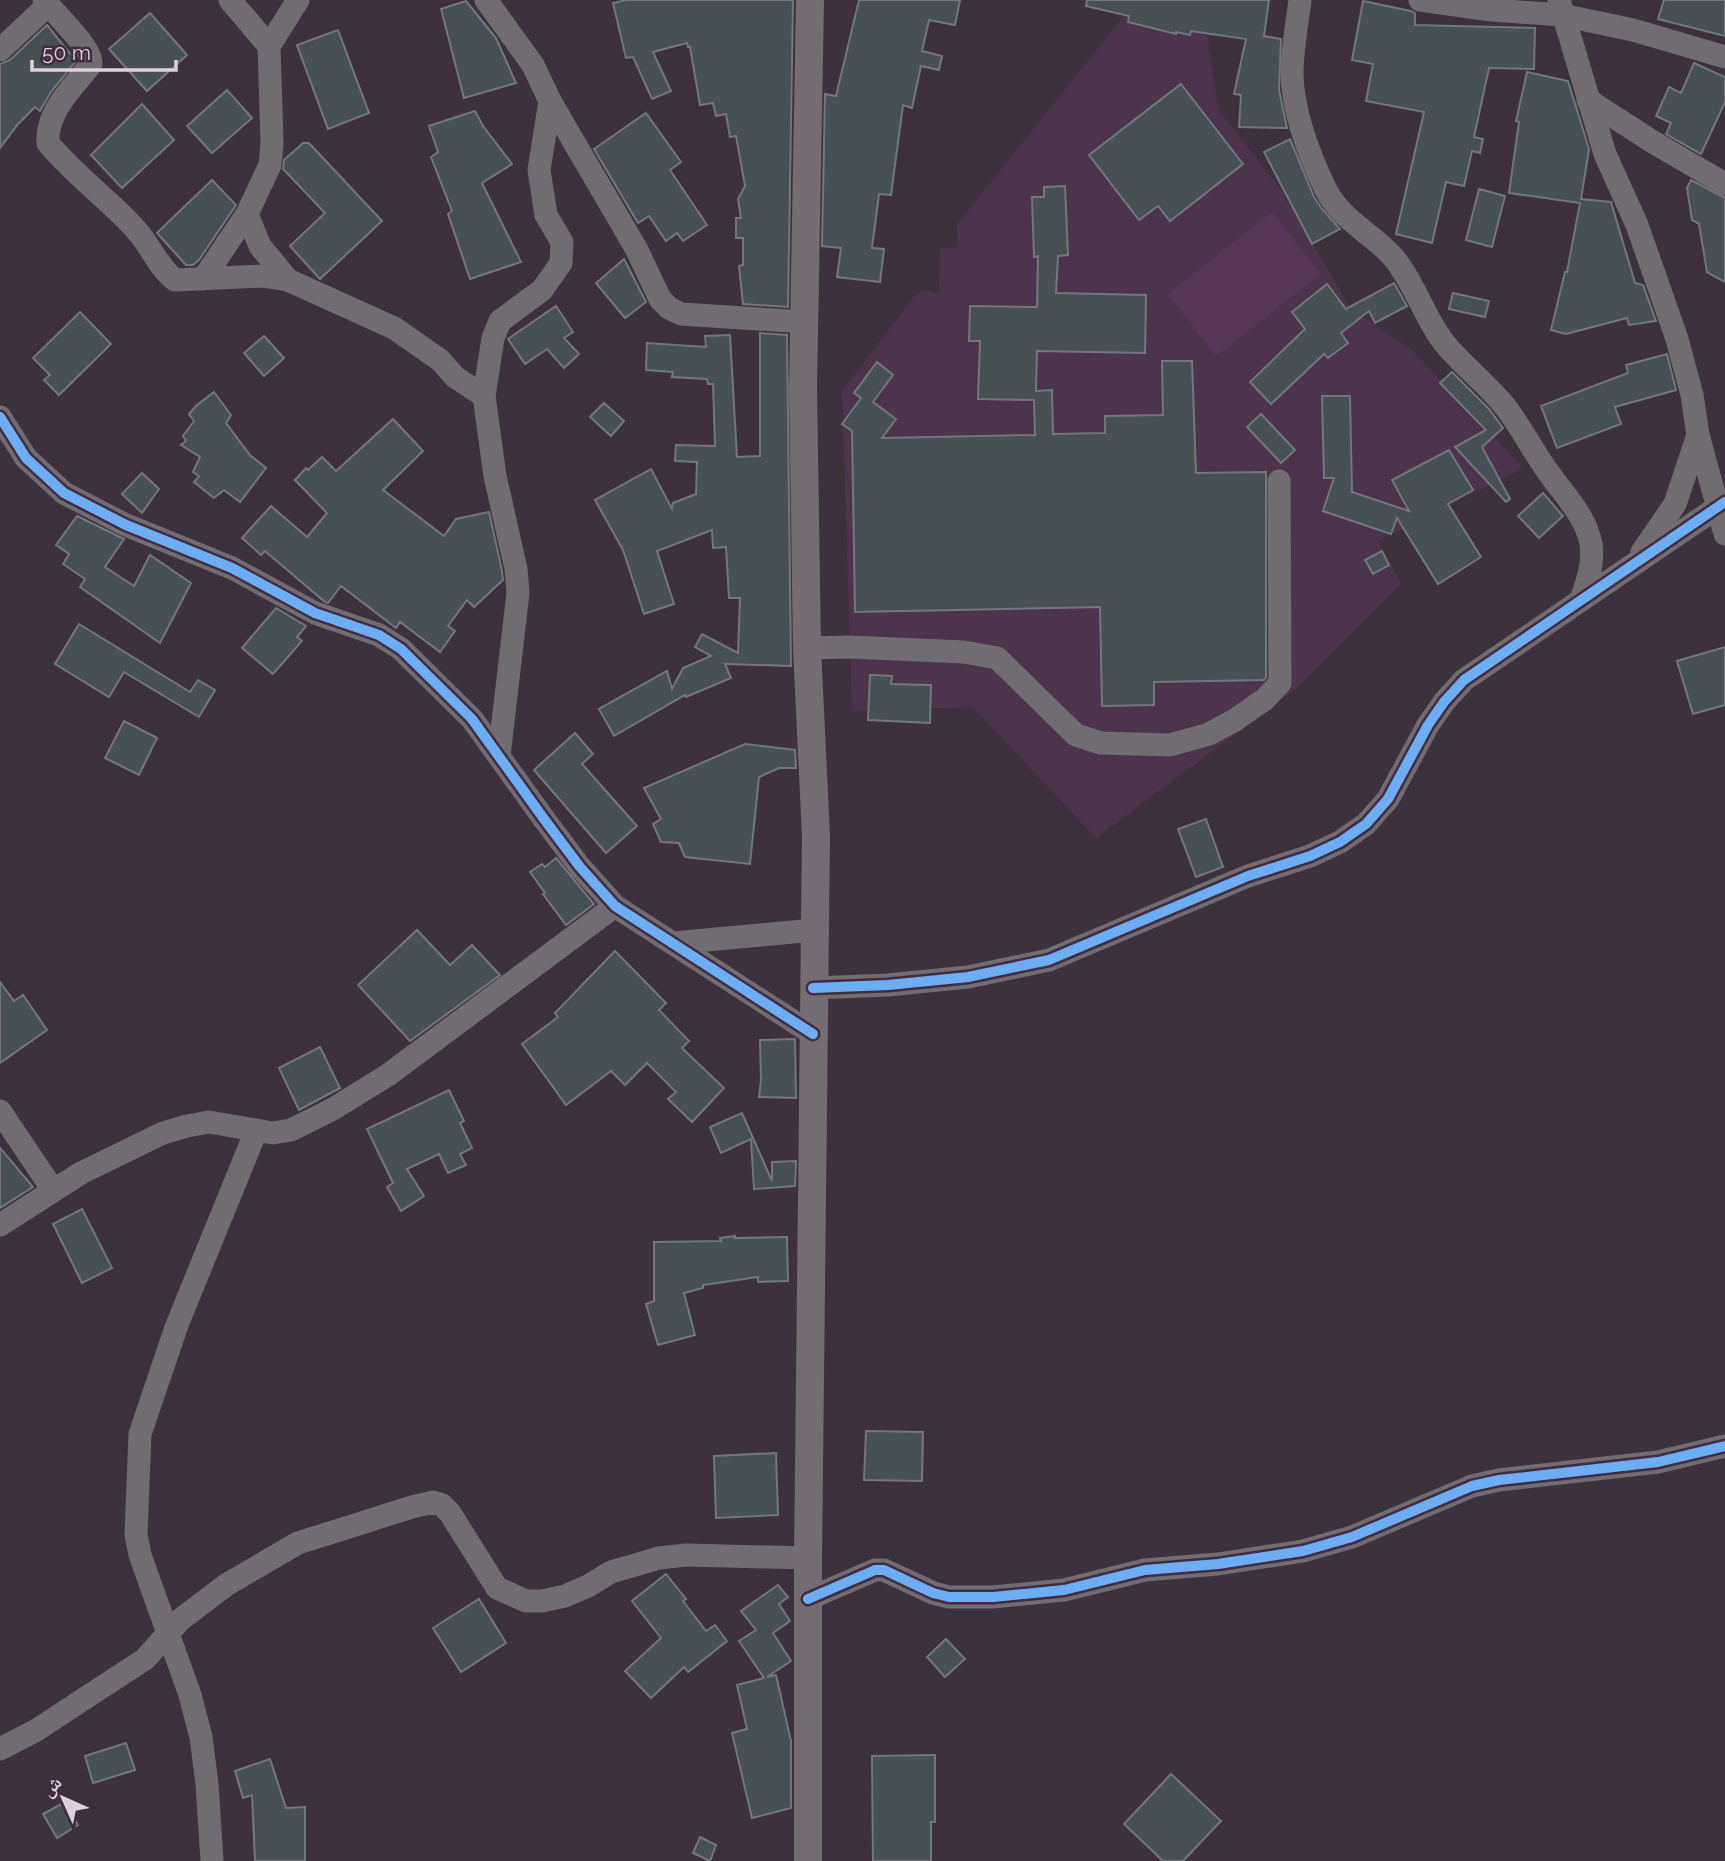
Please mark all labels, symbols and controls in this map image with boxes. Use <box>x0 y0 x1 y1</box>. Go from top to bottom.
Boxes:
scale bar <box>32 28 175 72</box>
text: 50 m <box>42 40 91 65</box>
north arrow <box>28 1763 98 1833</box>
text: ش <box>36 1771 67 1802</box>

